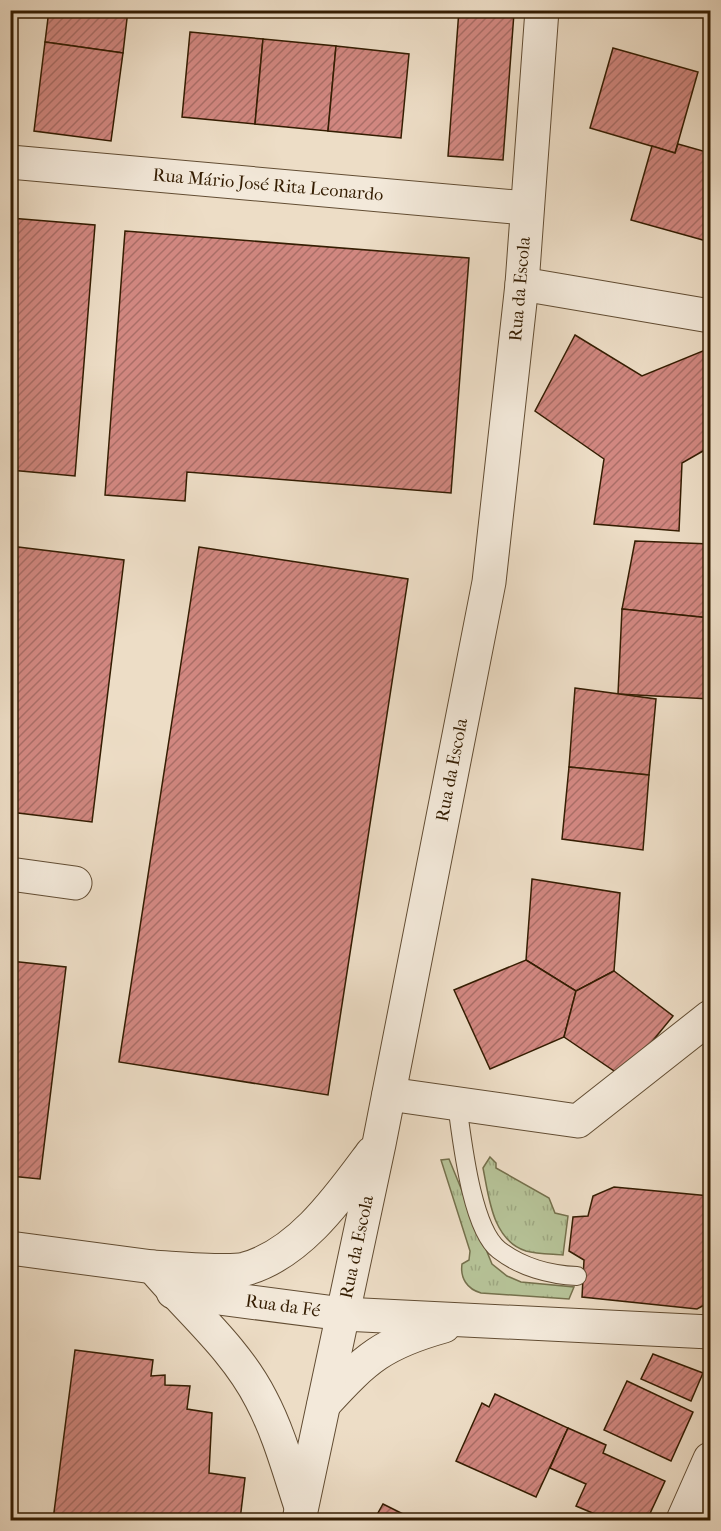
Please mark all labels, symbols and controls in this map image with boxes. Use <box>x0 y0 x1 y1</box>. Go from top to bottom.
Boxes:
street label: Rua Mário José Rita Leonardo <box>152 164 384 206</box>
street label: Rua da Escola <box>505 235 535 342</box>
street label: Rua da Escola <box>432 716 472 824</box>
street label: Rua da Escola <box>336 1193 378 1301</box>
street label: Rua da Fé <box>244 1290 322 1322</box>

